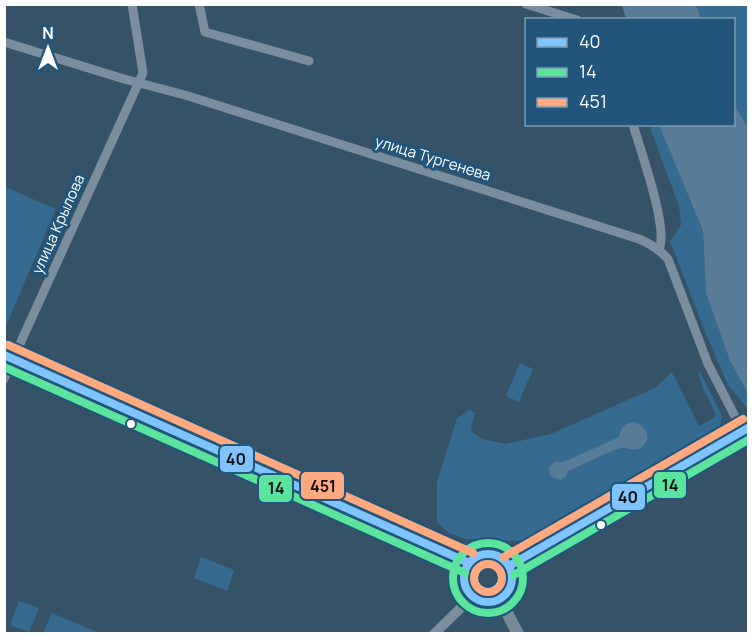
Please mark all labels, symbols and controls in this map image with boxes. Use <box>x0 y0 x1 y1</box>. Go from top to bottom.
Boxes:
north arrow <box>18 18 78 78</box>
legend <box>525 18 735 126</box>
text: N <box>42 22 54 44</box>
text: 40 <box>579 29 601 53</box>
text: 14 <box>579 59 597 83</box>
text: 451 <box>579 89 607 113</box>
street label: улица Тургенева <box>373 130 493 186</box>
street label: улица Крылова <box>27 171 89 277</box>
unlabelled marker <box>125 418 137 430</box>
line badge: 40 <box>219 445 254 473</box>
text: 40 <box>226 448 246 470</box>
line badge: 451 <box>300 471 345 500</box>
line badge: 14 <box>653 471 687 499</box>
line badge: 14 <box>258 474 293 503</box>
text: 14 <box>662 474 678 496</box>
text: 451 <box>310 475 336 497</box>
text: 14 <box>268 477 284 499</box>
line badge: 40 <box>611 483 646 511</box>
text: 40 <box>618 486 638 508</box>
unlabelled marker <box>595 519 607 531</box>

